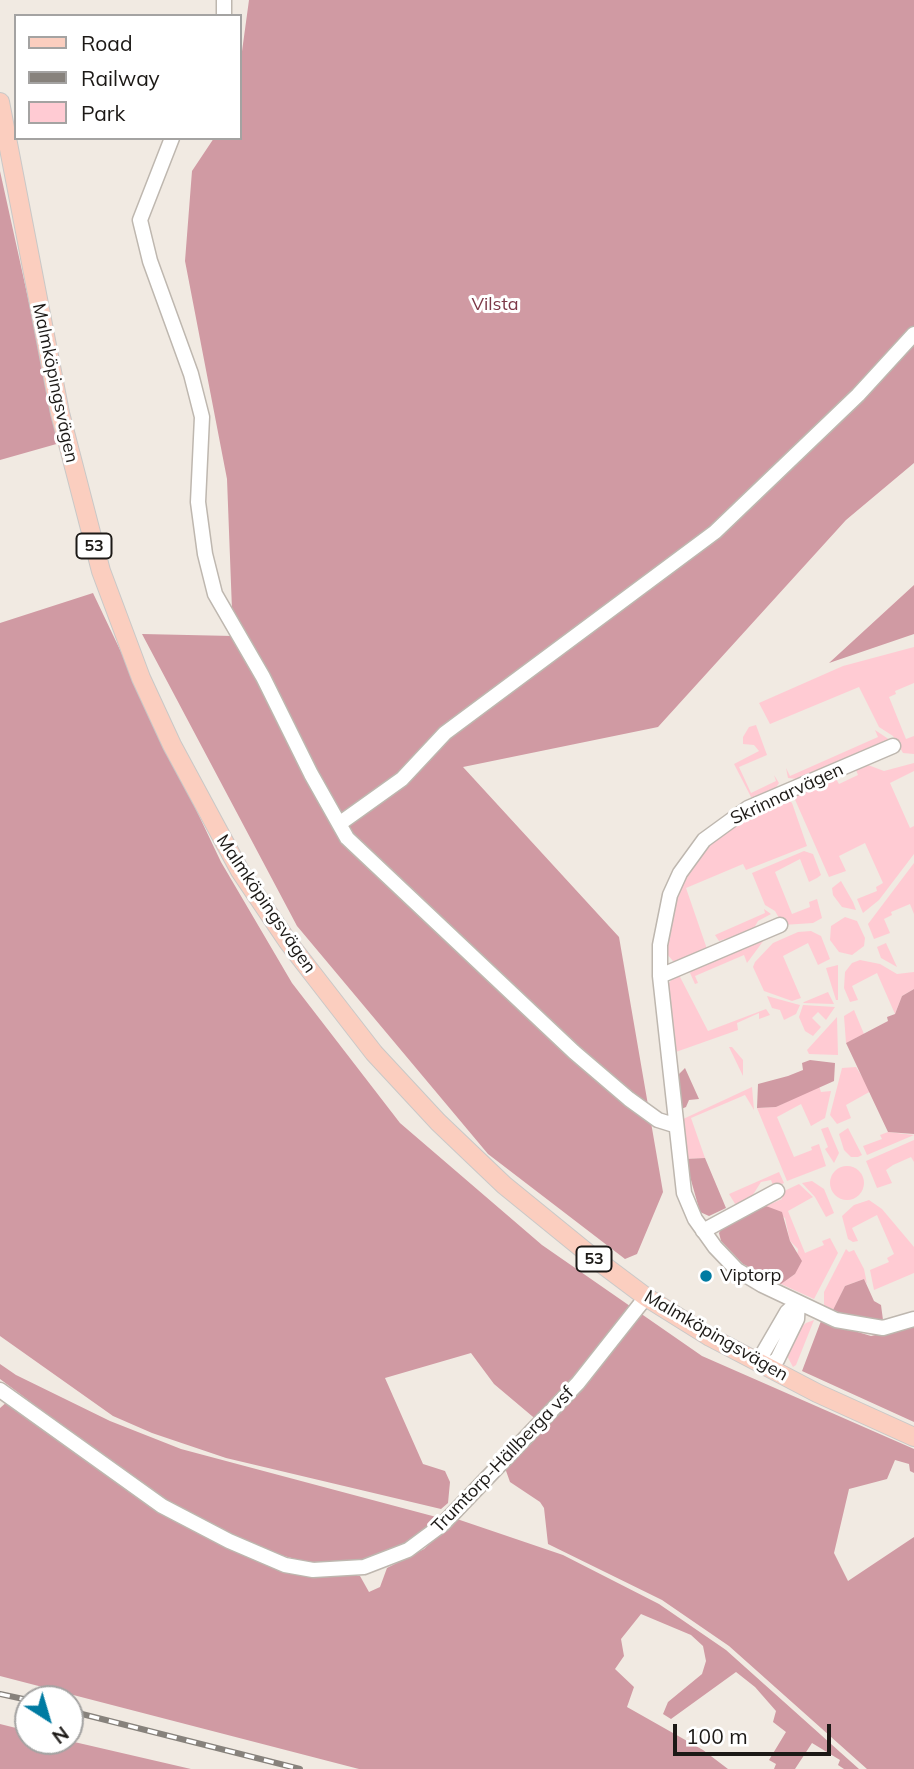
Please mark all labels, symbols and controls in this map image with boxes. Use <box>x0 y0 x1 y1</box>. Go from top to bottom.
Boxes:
legend <box>14 14 242 140</box>
text: Road <box>81 30 132 56</box>
text: Railway <box>81 65 160 91</box>
text: Park <box>81 100 125 126</box>
park label: Vilsta <box>471 294 519 316</box>
street label: Malmköpingsvägen <box>28 301 82 465</box>
road number: 53 <box>76 534 112 558</box>
street label: Skrinnarvägen <box>727 758 847 830</box>
street label: Malmköpingsvägen <box>212 831 320 977</box>
road number: 53 <box>576 1246 612 1272</box>
place label: Viptorp <box>720 1265 781 1287</box>
marker: Viptorp <box>698 1268 714 1284</box>
street label: Malmköpingsvägen <box>640 1286 792 1386</box>
street label: Trumtorp-Hällberga vsf <box>428 1382 578 1538</box>
north arrow <box>14 1685 84 1755</box>
scale bar <box>676 1710 834 1754</box>
text: N <box>47 1721 73 1749</box>
text: 100 m <box>686 1723 748 1749</box>

